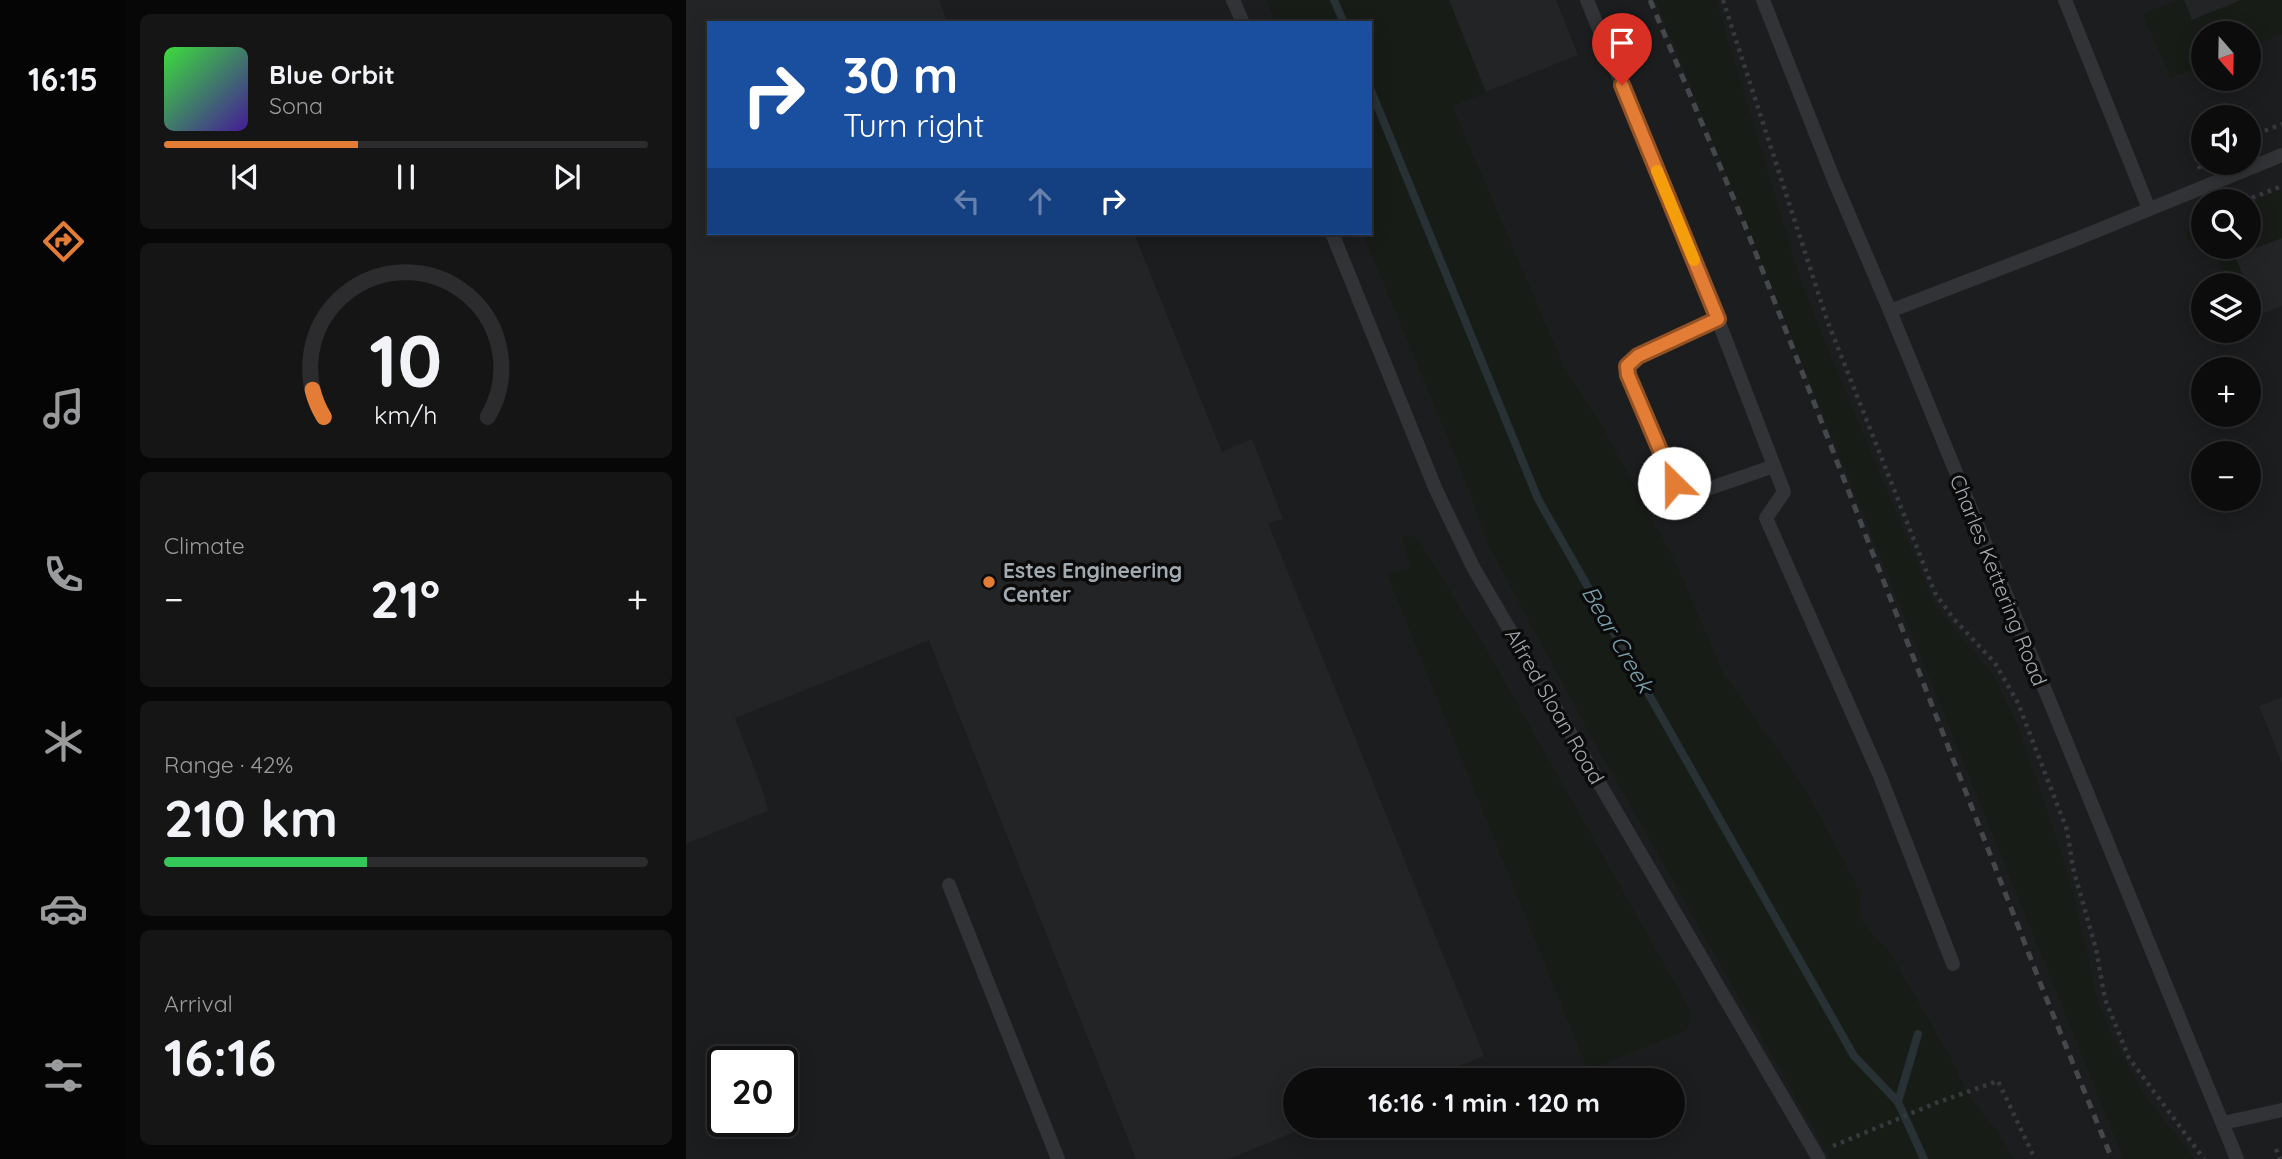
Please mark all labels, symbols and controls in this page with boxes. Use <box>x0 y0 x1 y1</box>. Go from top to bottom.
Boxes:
pin <box>1592 13 1652 85</box>
north arrow <box>2191 21 2261 91</box>
map controls <box>2191 21 2261 511</box>
icon: arrive <box>1603 24 1641 62</box>
text: 30 m <box>843 44 958 105</box>
icon: right <box>728 49 819 140</box>
text: Blue Orbit <box>269 58 395 91</box>
text: 16:15 <box>28 59 98 99</box>
text: Sona <box>269 91 323 120</box>
text: Turn right <box>843 105 984 145</box>
button: sound <box>2191 105 2261 175</box>
icon: previous <box>226 158 264 196</box>
icon: pause <box>387 158 425 196</box>
icon: next <box>548 158 586 196</box>
icon: left <box>948 182 986 220</box>
icon: ahead <box>1021 182 1059 220</box>
icon: right <box>1094 182 1132 220</box>
button: search <box>2191 189 2261 259</box>
icon: directions <box>39 217 88 266</box>
button: layers <box>2191 273 2261 343</box>
text: 10 <box>369 314 443 405</box>
button: + <box>2191 357 2261 427</box>
icon: music <box>39 384 88 433</box>
text: km/h <box>374 398 438 429</box>
button: − <box>2191 441 2261 511</box>
position arrow <box>1637 446 1711 520</box>
street label: Charles Kettering Road <box>1945 470 2053 690</box>
text: Climate <box>164 531 245 560</box>
icon: phone <box>39 550 88 599</box>
place label: Estes Engineering Center <box>1003 557 1182 607</box>
text: 21° <box>370 566 440 631</box>
marker: Estes Engineering Center <box>981 574 997 590</box>
text: − <box>164 575 184 623</box>
text: + <box>627 575 648 623</box>
water label: Bear Creek <box>1576 580 1661 699</box>
street label: Alfred Sloan Road <box>1500 623 1610 789</box>
icon: climate <box>39 717 88 766</box>
text: Range · 42% <box>164 750 293 779</box>
text: 210 km <box>164 785 338 850</box>
icon: car <box>39 884 88 933</box>
text: Arrival <box>164 989 233 1018</box>
text: 16:16 <box>164 1024 276 1089</box>
speed limit sign: 20 <box>707 1046 798 1137</box>
icon: filters <box>39 1051 88 1100</box>
text: 16:16 · 1 min · 120 m <box>1368 1086 1600 1119</box>

